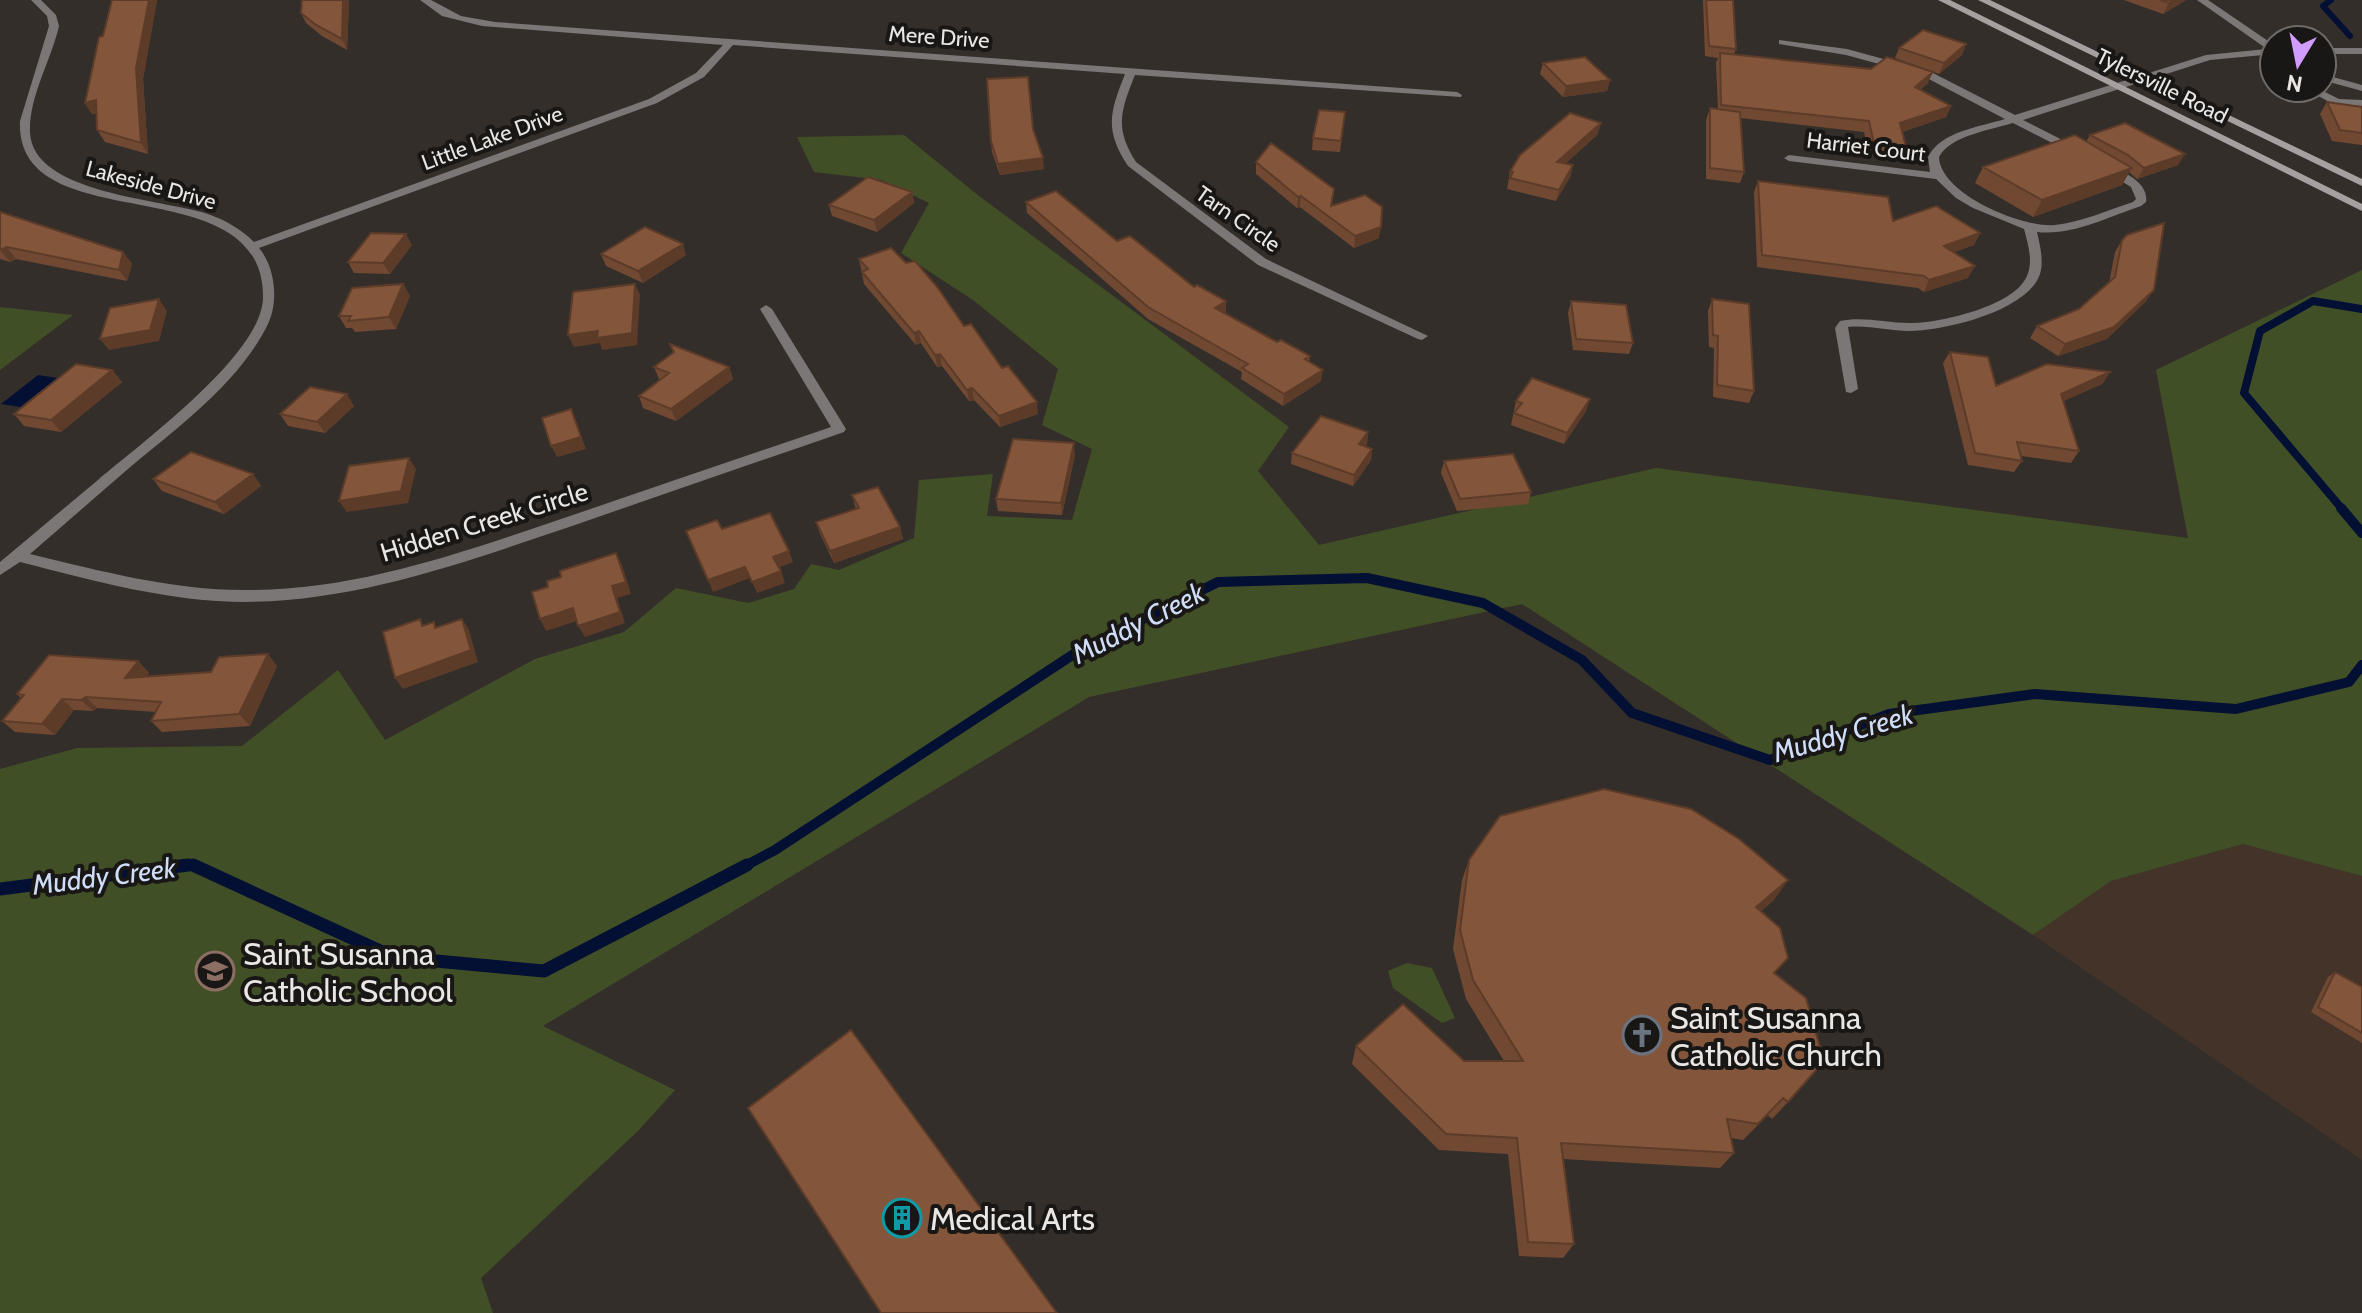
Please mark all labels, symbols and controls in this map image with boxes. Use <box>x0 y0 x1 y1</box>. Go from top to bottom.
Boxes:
street label: Mere Drive <box>888 20 990 54</box>
north arrow <box>2258 24 2338 104</box>
street label: Tylersville Road <box>2092 43 2232 129</box>
text: N <box>2285 69 2305 98</box>
street label: Little Lake Drive <box>418 100 566 176</box>
street label: Harriet Court <box>1805 126 1927 168</box>
street label: Lakeside Drive <box>83 155 219 215</box>
street label: Tarn Circle <box>1191 180 1285 258</box>
street label: Hidden Creek Circle <box>376 475 592 569</box>
water label: Muddy Creek <box>1065 575 1211 671</box>
water label: Muddy Creek <box>1768 697 1918 769</box>
water label: Muddy Creek <box>29 850 179 902</box>
place label: Saint Susanna Catholic School <box>243 934 453 1010</box>
school or university icon: Saint Susanna Catholic School <box>194 950 236 992</box>
place label: Saint Susanna Catholic Church <box>1670 998 1882 1074</box>
church icon: Saint Susanna Catholic Church <box>1621 1014 1663 1056</box>
building icon: Medical Arts <box>881 1197 923 1239</box>
place label: Medical Arts <box>930 1199 1095 1238</box>

